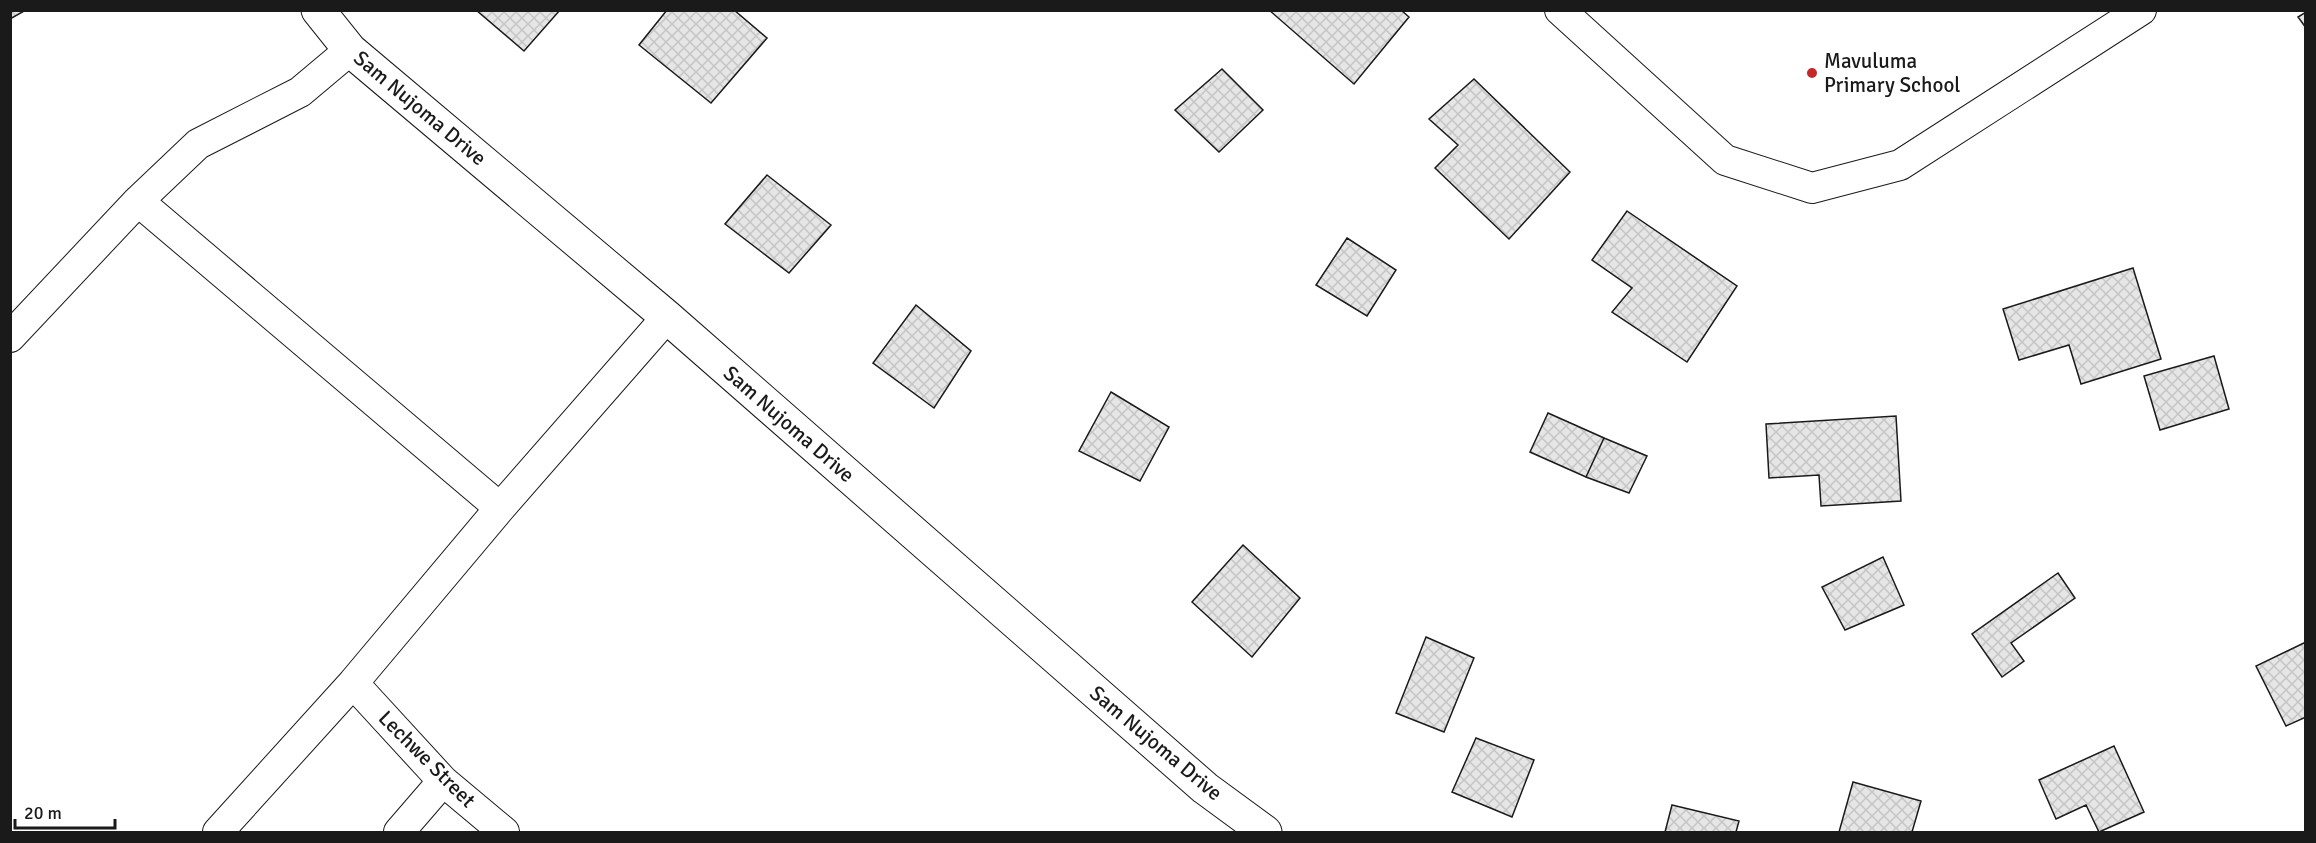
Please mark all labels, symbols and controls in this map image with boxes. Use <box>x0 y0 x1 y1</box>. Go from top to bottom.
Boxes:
street label: Sam Nujoma Drive <box>348 45 492 171</box>
place label: Mavuluma Primary School <box>1824 48 1960 98</box>
marker: Mavuluma Primary School <box>1805 66 1819 80</box>
street label: Sam Nujoma Drive <box>718 360 860 488</box>
street label: Sam Nujoma Drive <box>1084 680 1228 806</box>
street label: Lechwe Street <box>373 705 481 813</box>
scale bar <box>15 792 116 830</box>
text: 20 m <box>24 802 62 824</box>

